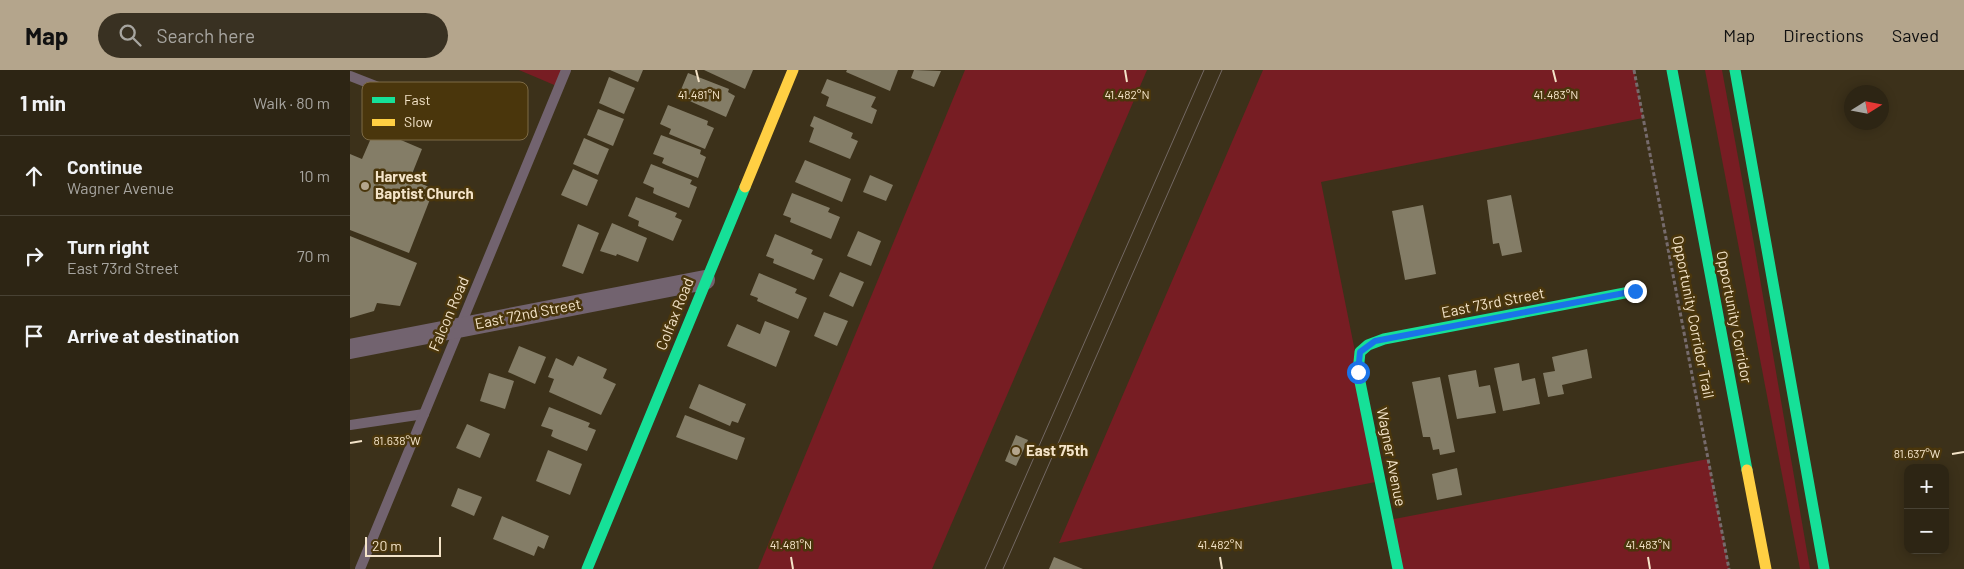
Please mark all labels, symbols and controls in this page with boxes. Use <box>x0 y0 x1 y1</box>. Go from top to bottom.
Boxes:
search box <box>98 13 448 58</box>
text: Map <box>25 21 68 50</box>
icon: search <box>116 21 144 49</box>
text: Search here <box>156 24 255 47</box>
text: Map <box>1723 24 1755 46</box>
text: Directions <box>1783 24 1864 46</box>
text: Saved <box>1892 24 1939 46</box>
legend <box>362 82 528 140</box>
north arrow <box>1844 85 1889 130</box>
text: 41.481°N <box>678 87 720 101</box>
text: 41.482°N <box>1104 87 1150 101</box>
text: 41.483°N <box>1534 87 1578 101</box>
text: 1 min <box>20 90 66 115</box>
text: Fast <box>404 91 430 108</box>
text: Walk · 80 m <box>253 93 330 112</box>
text: Slow <box>404 113 433 130</box>
text: Continue <box>67 155 143 178</box>
icon: ahead <box>20 162 48 190</box>
text: 10 m <box>299 166 330 185</box>
place label: Harvest Baptist Church <box>375 167 474 202</box>
text: Wagner Avenue <box>67 178 174 197</box>
marker: Harvest Baptist Church <box>359 180 371 192</box>
street label: Opportunity Corridor Trail <box>1669 234 1719 400</box>
text: Turn right <box>67 235 149 258</box>
icon: right <box>20 242 48 270</box>
text: 70 m <box>297 246 330 265</box>
street label: Opportunity Corridor <box>1713 249 1757 385</box>
text: East 73rd Street <box>67 258 179 277</box>
street label: Falcon Road <box>424 274 472 354</box>
street label: Colfax Road <box>651 275 697 353</box>
route end <box>1624 280 1647 303</box>
street label: East 73rd Street <box>1440 283 1546 321</box>
street label: East 72nd Street <box>473 294 582 332</box>
icon: arrive <box>20 322 48 350</box>
text: Arrive at destination <box>67 324 239 347</box>
route start <box>1347 361 1370 384</box>
street label: Wagner Avenue <box>1374 406 1410 508</box>
text: 81.638°W <box>373 433 421 447</box>
place label: East 75th <box>1026 441 1088 459</box>
marker: East 75th <box>1010 445 1022 457</box>
text: 81.637°W <box>1894 446 1941 460</box>
map controls <box>1904 464 1949 554</box>
button: + <box>1904 464 1949 509</box>
button: − <box>1904 509 1949 554</box>
scale bar <box>365 534 441 557</box>
text: 20 m <box>372 537 402 554</box>
text: 41.481°N <box>770 537 812 551</box>
text: 41.482°N <box>1197 537 1243 551</box>
text: 41.483°N <box>1626 537 1670 551</box>

